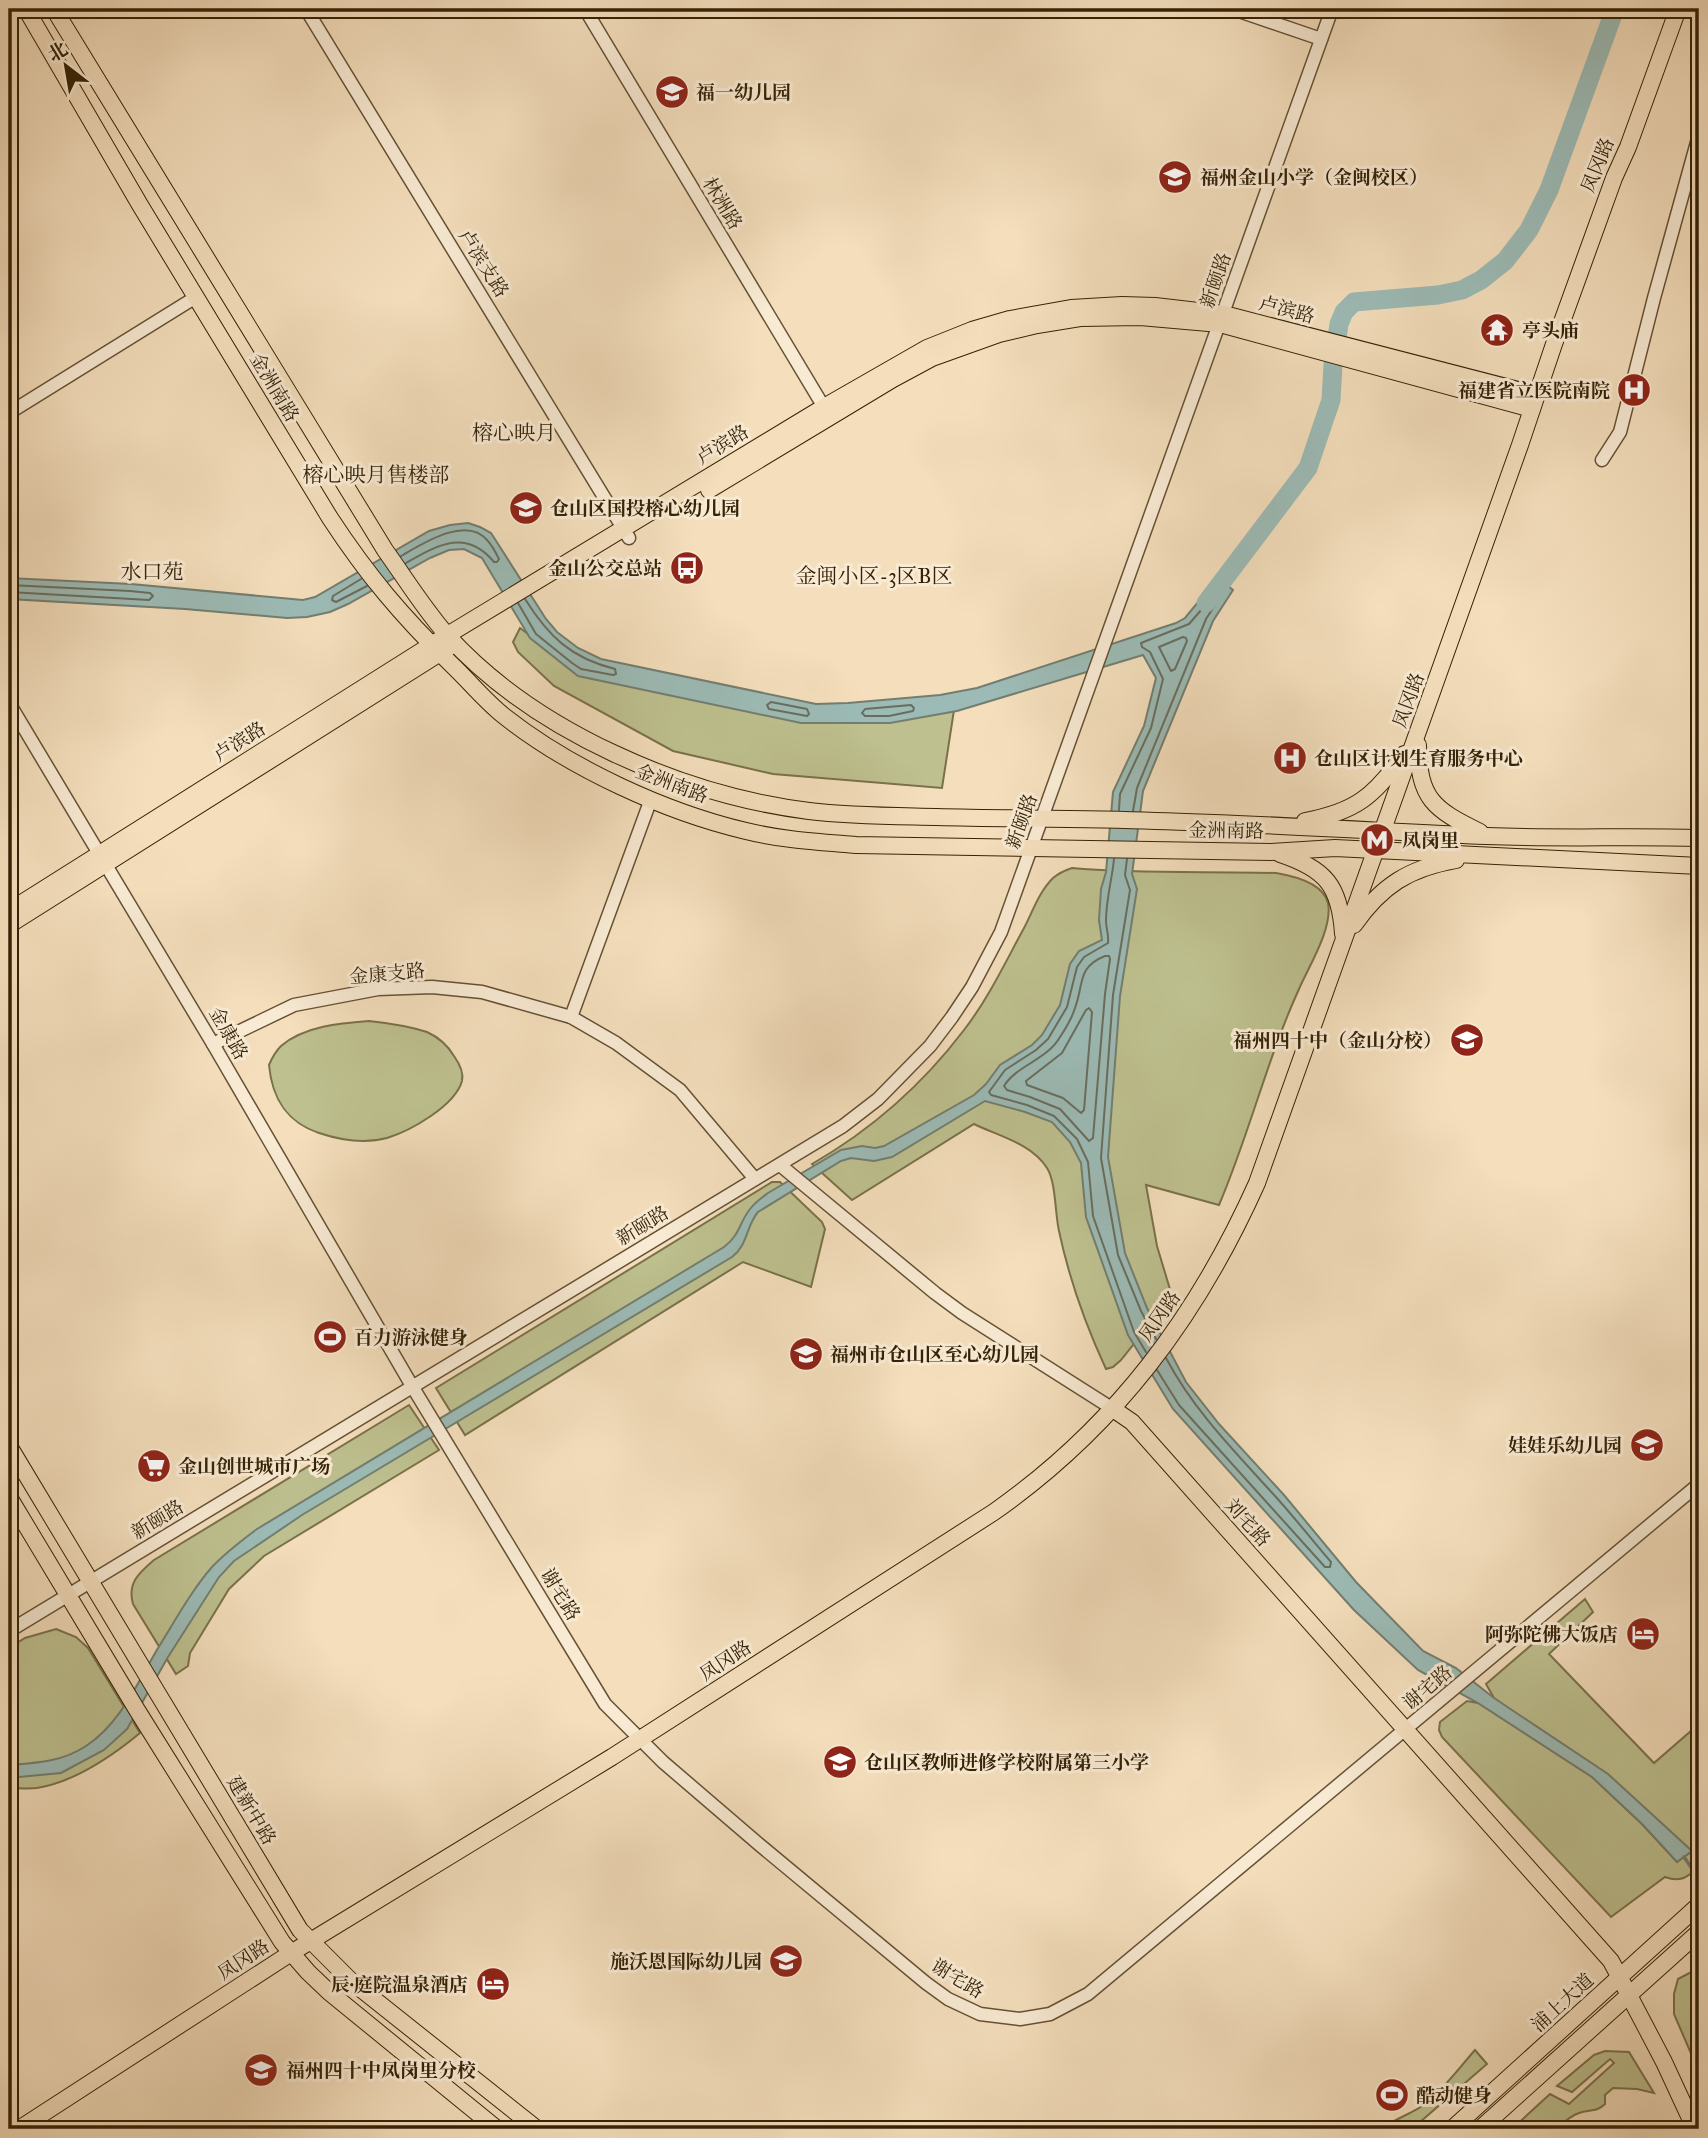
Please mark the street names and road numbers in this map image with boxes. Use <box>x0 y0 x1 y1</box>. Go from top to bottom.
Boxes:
street label: 凤冈路 <box>1576 134 1619 196</box>
street label: 林洲路 <box>698 173 747 234</box>
street label: 卢滨支路 <box>454 225 513 302</box>
street label: 新颐路 <box>1195 249 1236 311</box>
street label: 卢滨路 <box>1256 291 1317 328</box>
street label: 金洲南路 <box>245 349 304 426</box>
street label: 卢滨路 <box>692 420 753 469</box>
street label: 凤冈路 <box>1388 669 1429 731</box>
street label: 卢滨路 <box>209 717 270 766</box>
street label: 金洲南路 <box>632 759 711 808</box>
street label: 新颐路 <box>1001 790 1042 852</box>
street label: 金洲南路 <box>1188 818 1264 843</box>
street label: 金康支路 <box>348 959 426 988</box>
street label: 金康路 <box>204 1003 253 1064</box>
street label: 新颐路 <box>612 1201 673 1250</box>
street label: 凤冈路 <box>1134 1286 1185 1346</box>
street label: 刘宅路 <box>1220 1493 1275 1551</box>
street label: 新颐路 <box>127 1495 188 1544</box>
street label: 谢宅路 <box>536 1564 585 1625</box>
street label: 凤冈路 <box>695 1635 755 1686</box>
street label: 谢宅路 <box>1398 1660 1457 1715</box>
street label: 建新中路 <box>222 1772 281 1849</box>
street label: 凤冈路 <box>213 1934 273 1985</box>
street label: 谢宅路 <box>927 1954 988 2003</box>
street label: 浦上大道 <box>1526 1968 1598 2036</box>

